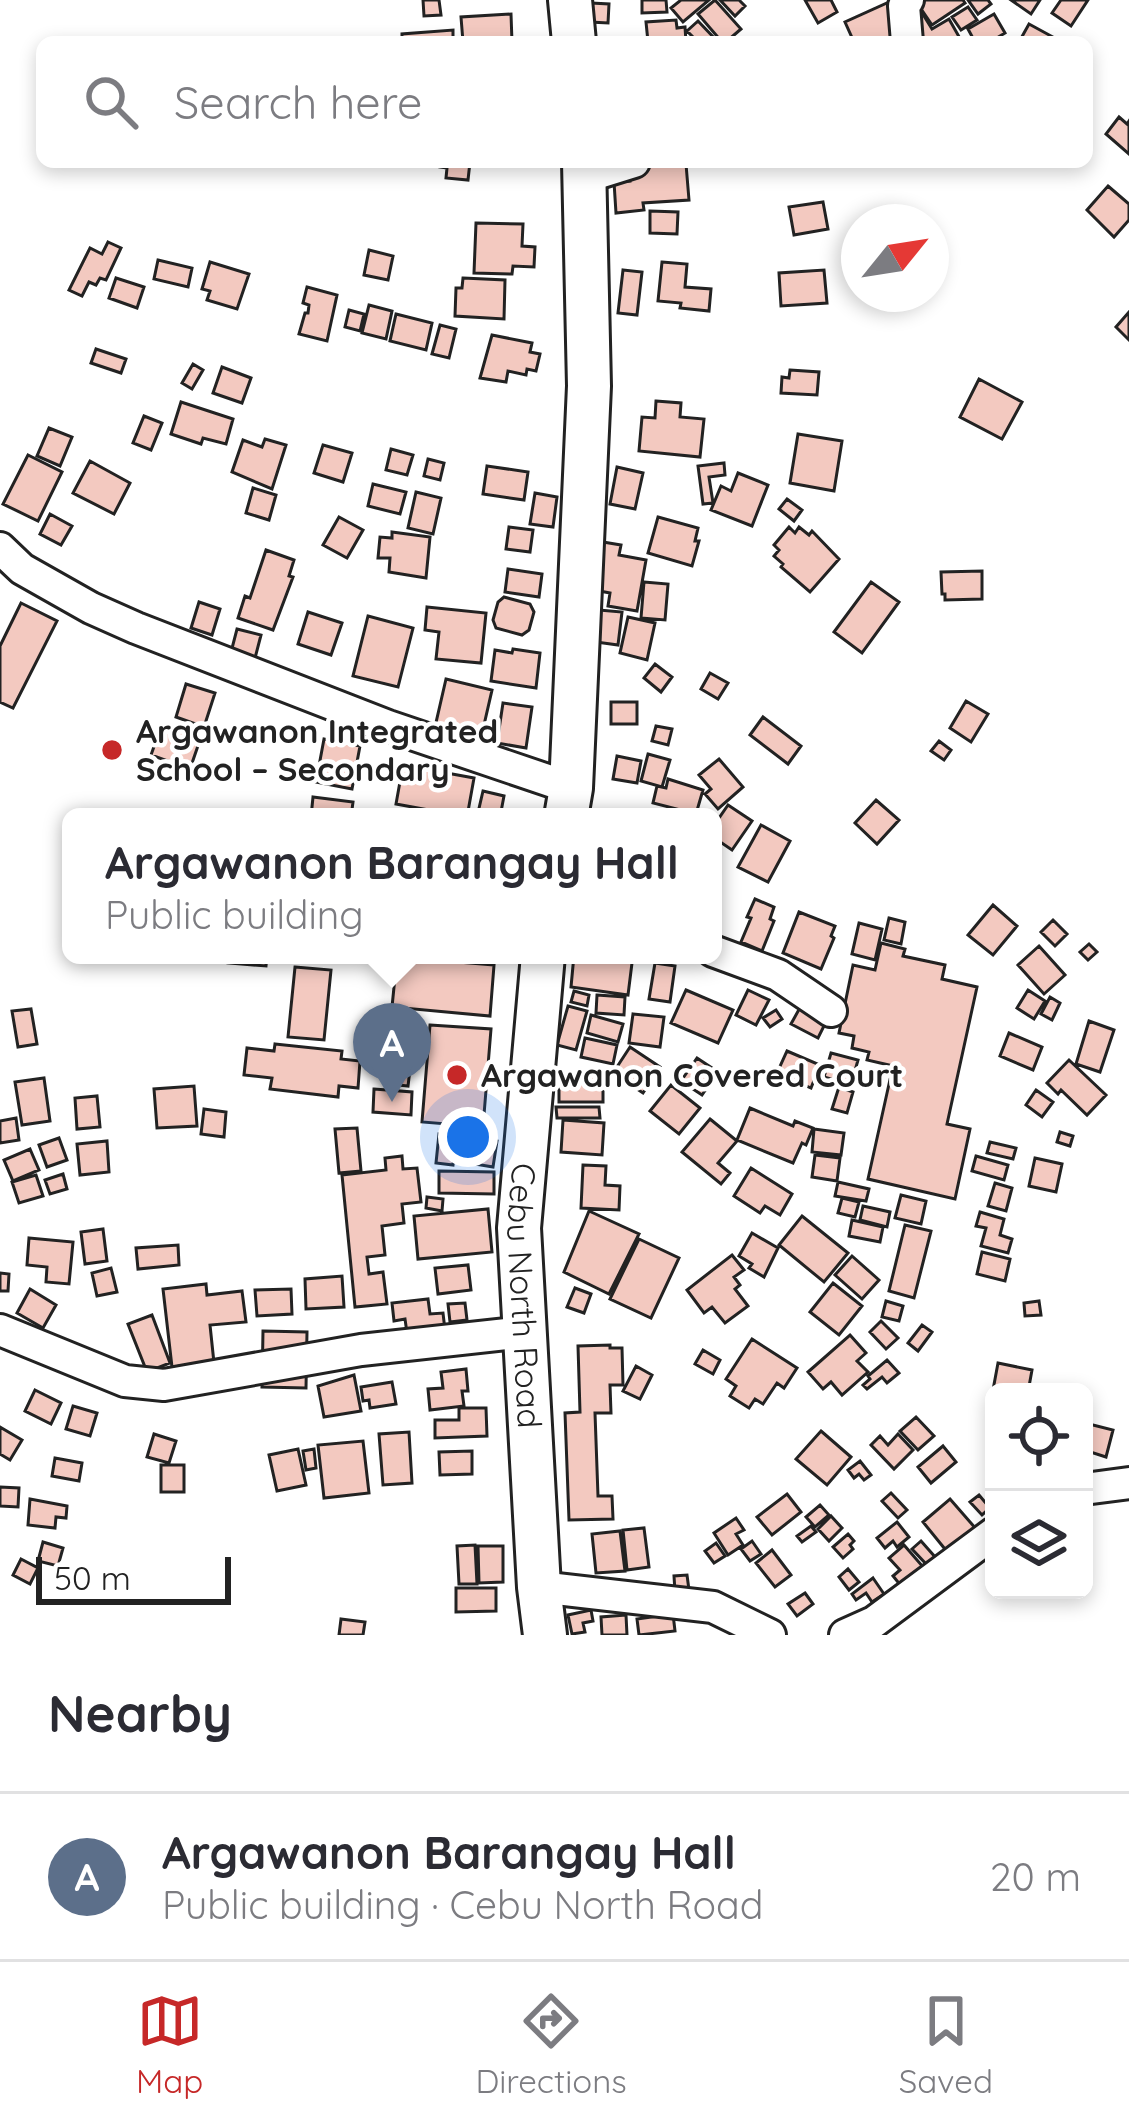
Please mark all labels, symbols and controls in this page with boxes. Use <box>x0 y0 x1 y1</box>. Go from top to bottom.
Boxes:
search box <box>36 36 1093 168</box>
icon: search <box>78 69 144 135</box>
text: Search here <box>174 74 422 130</box>
north arrow <box>841 204 949 312</box>
place label: Argawanon Integrated School – Secondary <box>136 710 498 789</box>
marker: Argawanon Integrated School – Secondary <box>99 737 125 763</box>
popup <box>62 808 722 964</box>
text: Argawanon Barangay Hall <box>105 834 679 890</box>
text: Public building <box>105 890 364 939</box>
pin: A <box>353 1003 431 1102</box>
place label: Argawanon Covered Court <box>481 1054 903 1095</box>
marker: Argawanon Covered Court <box>444 1062 470 1088</box>
your location <box>438 1107 498 1167</box>
street label: Cebu North Road <box>499 1162 551 1430</box>
map controls <box>985 1383 1093 1599</box>
button: locate <box>985 1383 1093 1491</box>
button: layers <box>985 1491 1093 1599</box>
scale bar <box>36 1551 231 1604</box>
text: 50 m <box>54 1557 131 1598</box>
text: Nearby <box>48 1681 232 1745</box>
text: Argawanon Barangay Hall <box>162 1824 736 1880</box>
text: A <box>75 1852 99 1901</box>
text: 20 m <box>990 1852 1081 1901</box>
text: Public building · Cebu North Road <box>162 1880 763 1929</box>
tab: Map <box>136 1988 203 2101</box>
tab: Directions <box>475 1988 627 2101</box>
tab: Saved <box>899 1988 993 2101</box>

